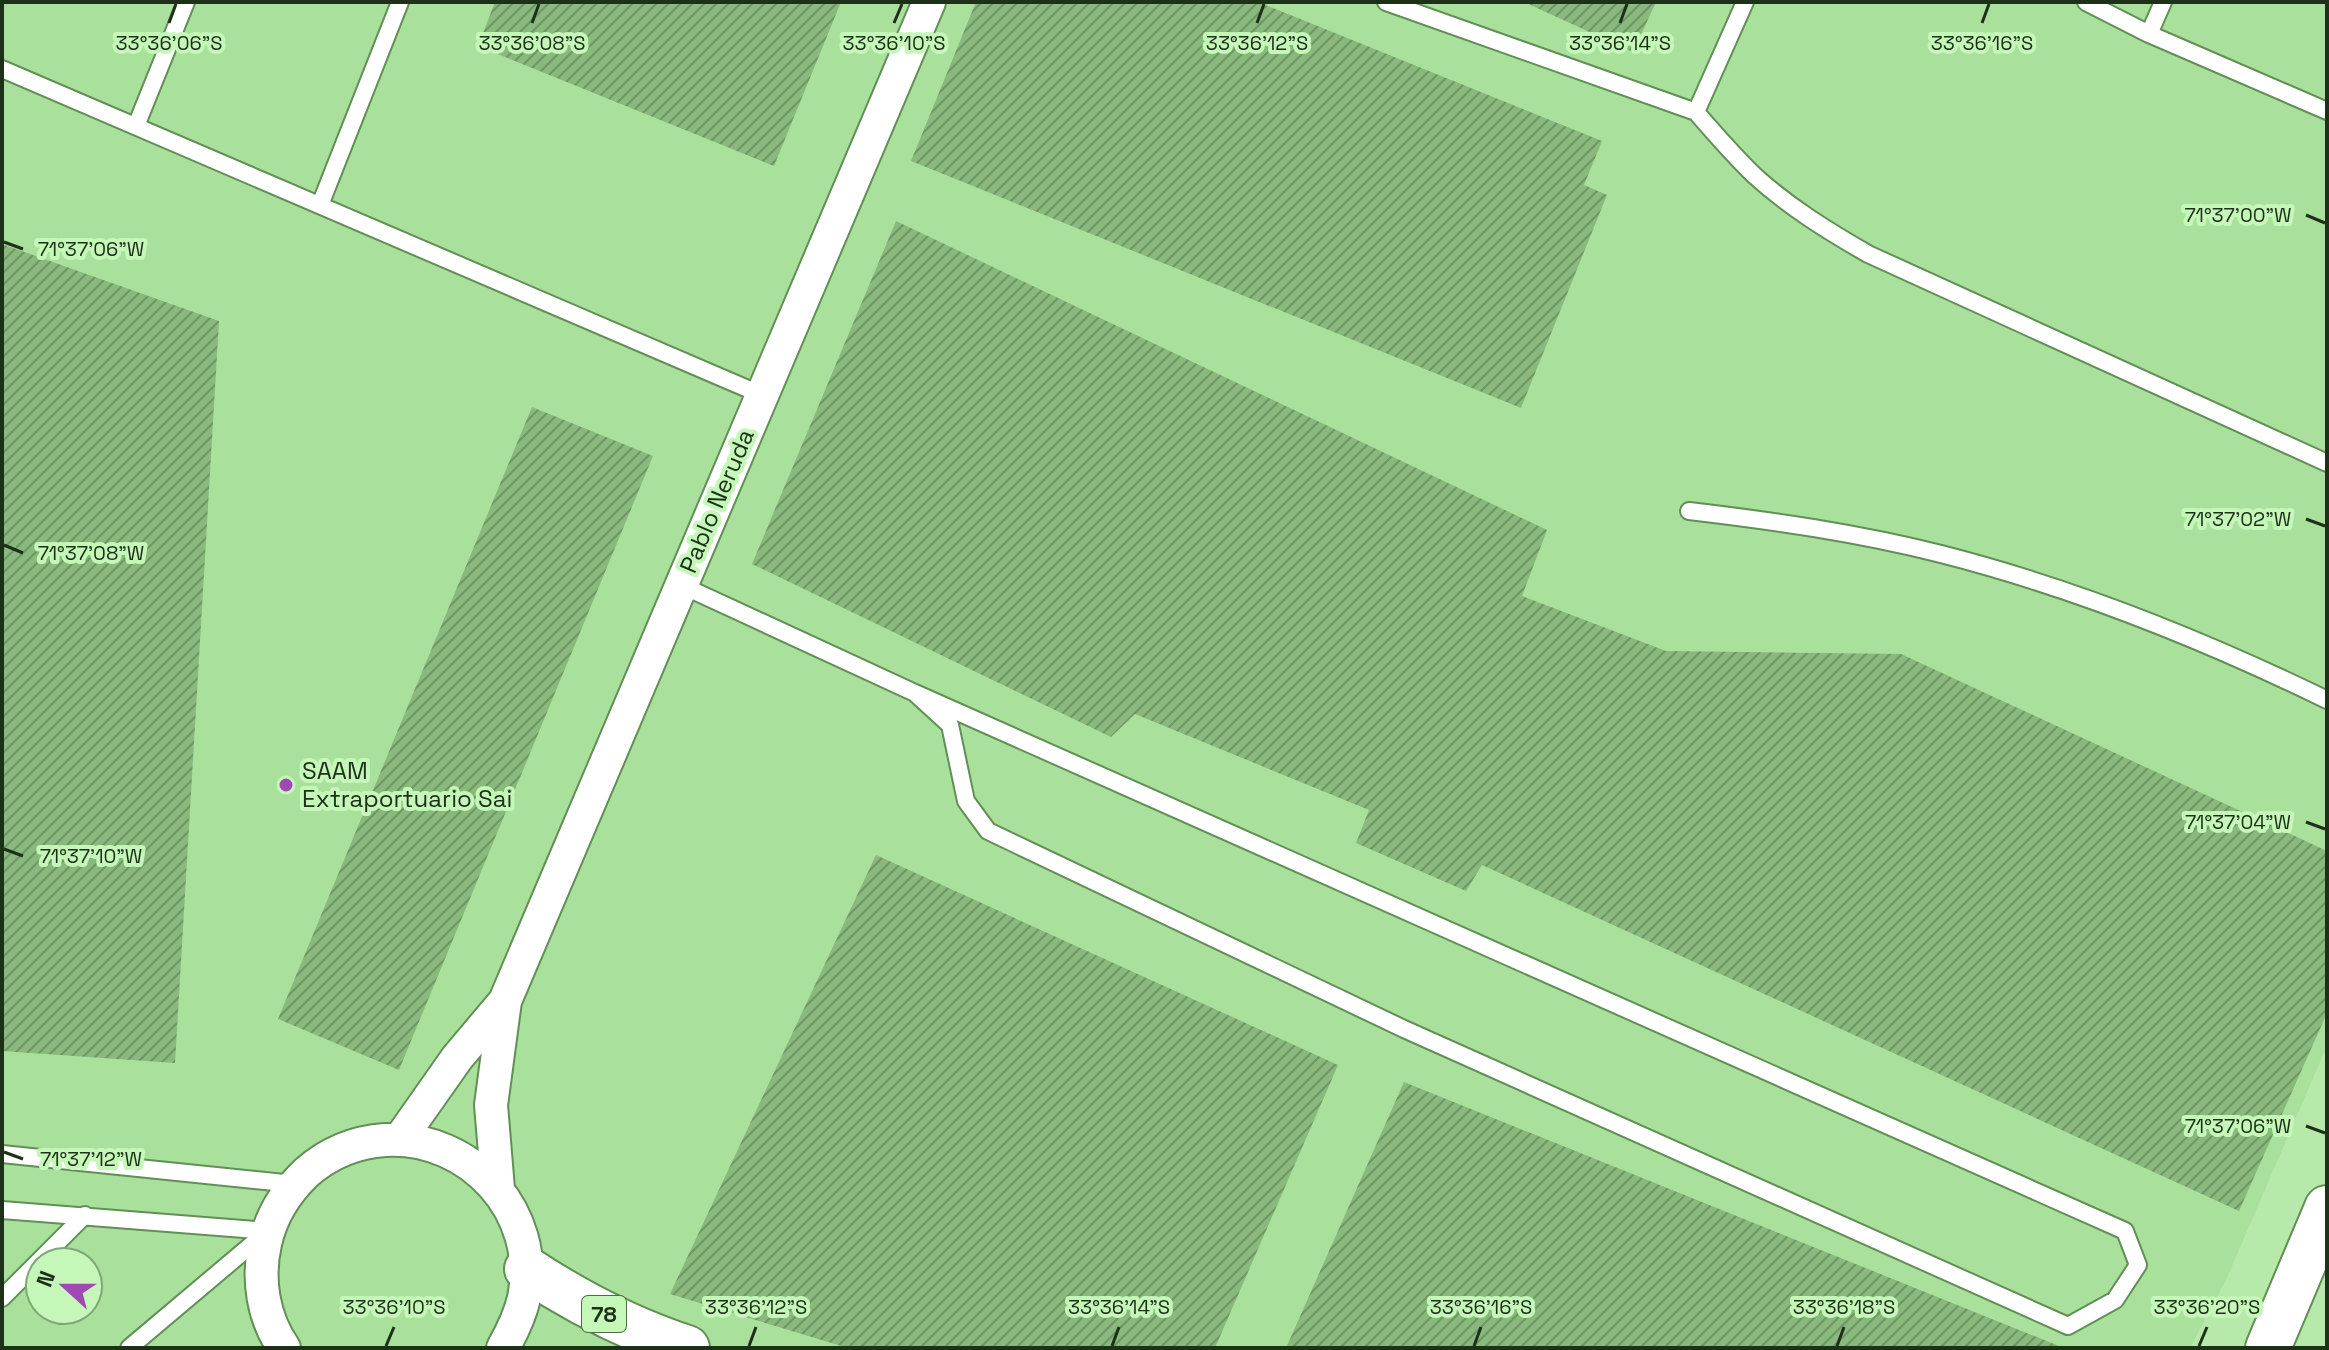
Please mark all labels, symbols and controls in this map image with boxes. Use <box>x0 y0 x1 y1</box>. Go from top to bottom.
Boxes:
text: 33°36'06"S <box>116 30 222 56</box>
text: 33°36'08"S <box>478 30 586 56</box>
text: 33°36'10"S <box>842 30 946 56</box>
text: 33°36'12"S <box>1206 30 1308 56</box>
text: 33°36'14"S <box>1569 30 1671 56</box>
text: 33°36'16"S <box>1931 30 2033 56</box>
text: 71°37'00"W <box>2184 202 2292 228</box>
text: 71°37'06"W <box>38 236 144 262</box>
street label: Pablo Neruda <box>672 424 761 577</box>
text: 71°37'02"W <box>2185 506 2291 532</box>
text: 71°37'08"W <box>38 540 144 566</box>
place label: SAAM Extraportuario Sai <box>302 755 512 814</box>
marker: SAAM Extraportuario Sai <box>277 776 295 794</box>
text: 71°37'04"W <box>2185 809 2291 835</box>
text: 71°37'10"W <box>40 843 142 869</box>
text: 71°37'06"W <box>2185 1113 2291 1139</box>
text: 71°37'12"W <box>40 1146 142 1172</box>
north arrow <box>24 1246 104 1326</box>
text: N <box>30 1267 61 1291</box>
text: 33°36'10"S <box>342 1294 446 1320</box>
text: 33°36'12"S <box>705 1294 807 1320</box>
text: 33°36'14"S <box>1068 1294 1170 1320</box>
text: 33°36'16"S <box>1430 1294 1532 1320</box>
text: 33°36'18"S <box>1793 1294 1895 1320</box>
text: 33°36'20"S <box>2154 1294 2260 1320</box>
road number: 78 <box>582 1296 626 1332</box>

